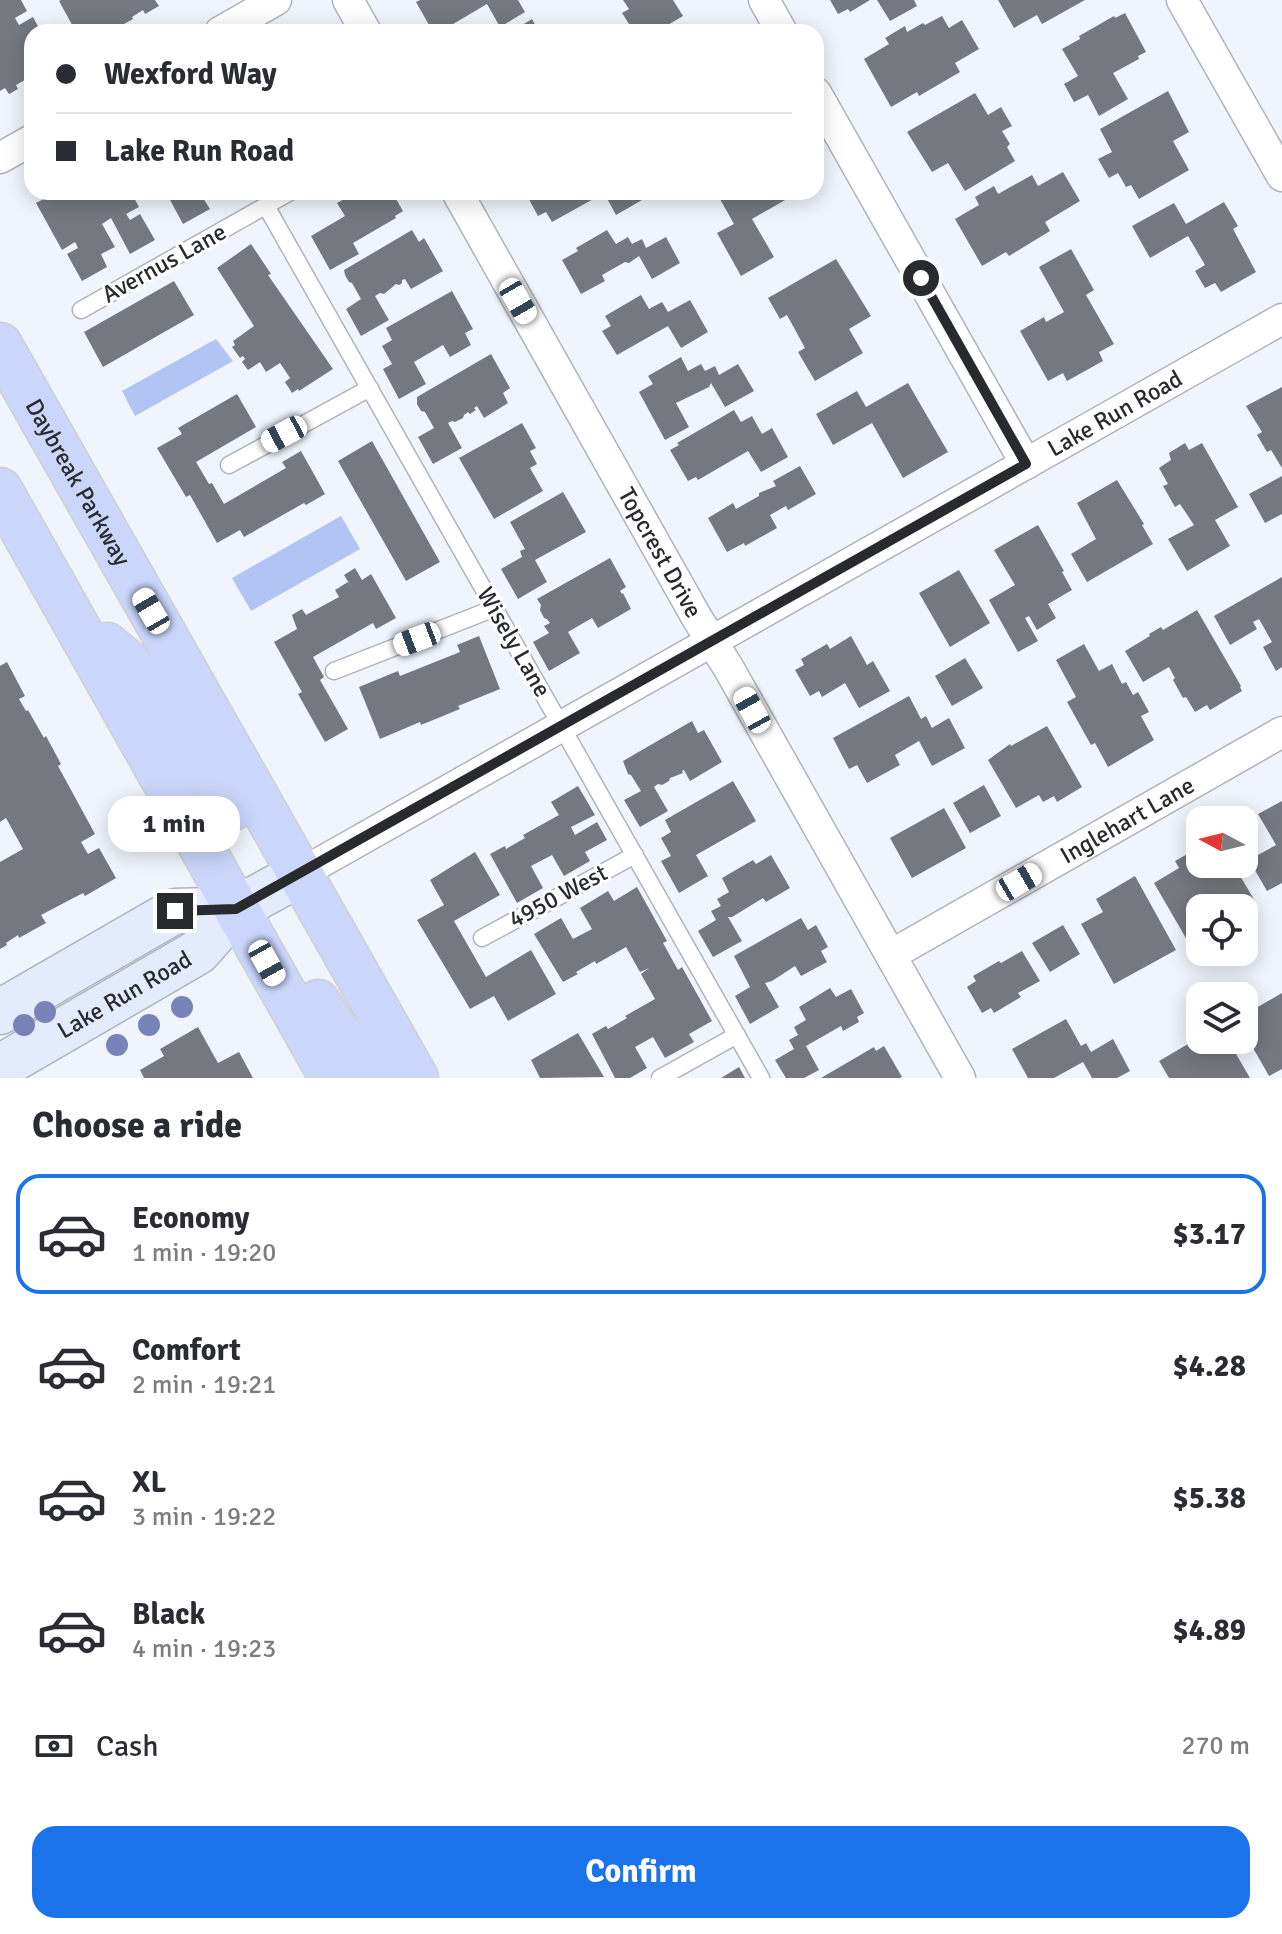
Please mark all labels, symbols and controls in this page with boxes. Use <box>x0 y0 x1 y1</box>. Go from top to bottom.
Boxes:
text: Wexford Way <box>104 56 277 93</box>
text: Lake Run Road <box>104 133 294 170</box>
street label: Avernus Lane <box>97 217 231 309</box>
route start <box>903 260 939 296</box>
car <box>496 274 540 328</box>
street label: Lake Run Road <box>1042 363 1188 463</box>
street label: Daybreak Parkway <box>19 394 137 571</box>
car <box>257 412 311 456</box>
street label: Topcrest Drive <box>612 482 709 623</box>
street label: Wisely Lane <box>470 582 558 702</box>
car <box>129 584 173 638</box>
car <box>390 619 444 659</box>
car <box>730 683 774 737</box>
street label: Inglehart Lane <box>1055 770 1200 870</box>
callout: 1 min <box>109 795 241 851</box>
north arrow <box>1186 806 1258 878</box>
map controls <box>1186 806 1258 1054</box>
text: 1 min <box>143 808 205 840</box>
street label: 4950 West <box>503 858 613 934</box>
car <box>992 860 1046 904</box>
route end <box>157 893 193 929</box>
button: locate <box>1186 894 1258 966</box>
car <box>245 936 289 990</box>
street label: Lake Run Road <box>52 944 197 1045</box>
button: layers <box>1186 982 1258 1054</box>
text: Choose a ride <box>32 1103 242 1148</box>
icon: car <box>36 1198 108 1270</box>
text: Economy <box>132 1200 249 1237</box>
text: $3.17 <box>1173 1216 1246 1253</box>
text: 1 min · 19:20 <box>132 1237 276 1269</box>
icon: car <box>36 1330 108 1402</box>
text: Comfort <box>132 1332 241 1369</box>
text: $4.28 <box>1173 1348 1246 1385</box>
text: 2 min · 19:21 <box>132 1369 276 1401</box>
icon: car <box>36 1462 108 1534</box>
text: XL <box>132 1464 166 1501</box>
text: $5.38 <box>1173 1480 1246 1517</box>
text: 3 min · 19:22 <box>132 1501 276 1533</box>
icon: car <box>36 1594 108 1666</box>
text: Black <box>132 1596 205 1633</box>
text: $4.89 <box>1173 1612 1246 1649</box>
text: 4 min · 19:23 <box>132 1633 276 1665</box>
icon: cash <box>32 1724 76 1768</box>
text: Cash <box>96 1728 159 1765</box>
text: 270 m <box>1181 1730 1250 1762</box>
button: Confirm <box>32 1826 1250 1918</box>

